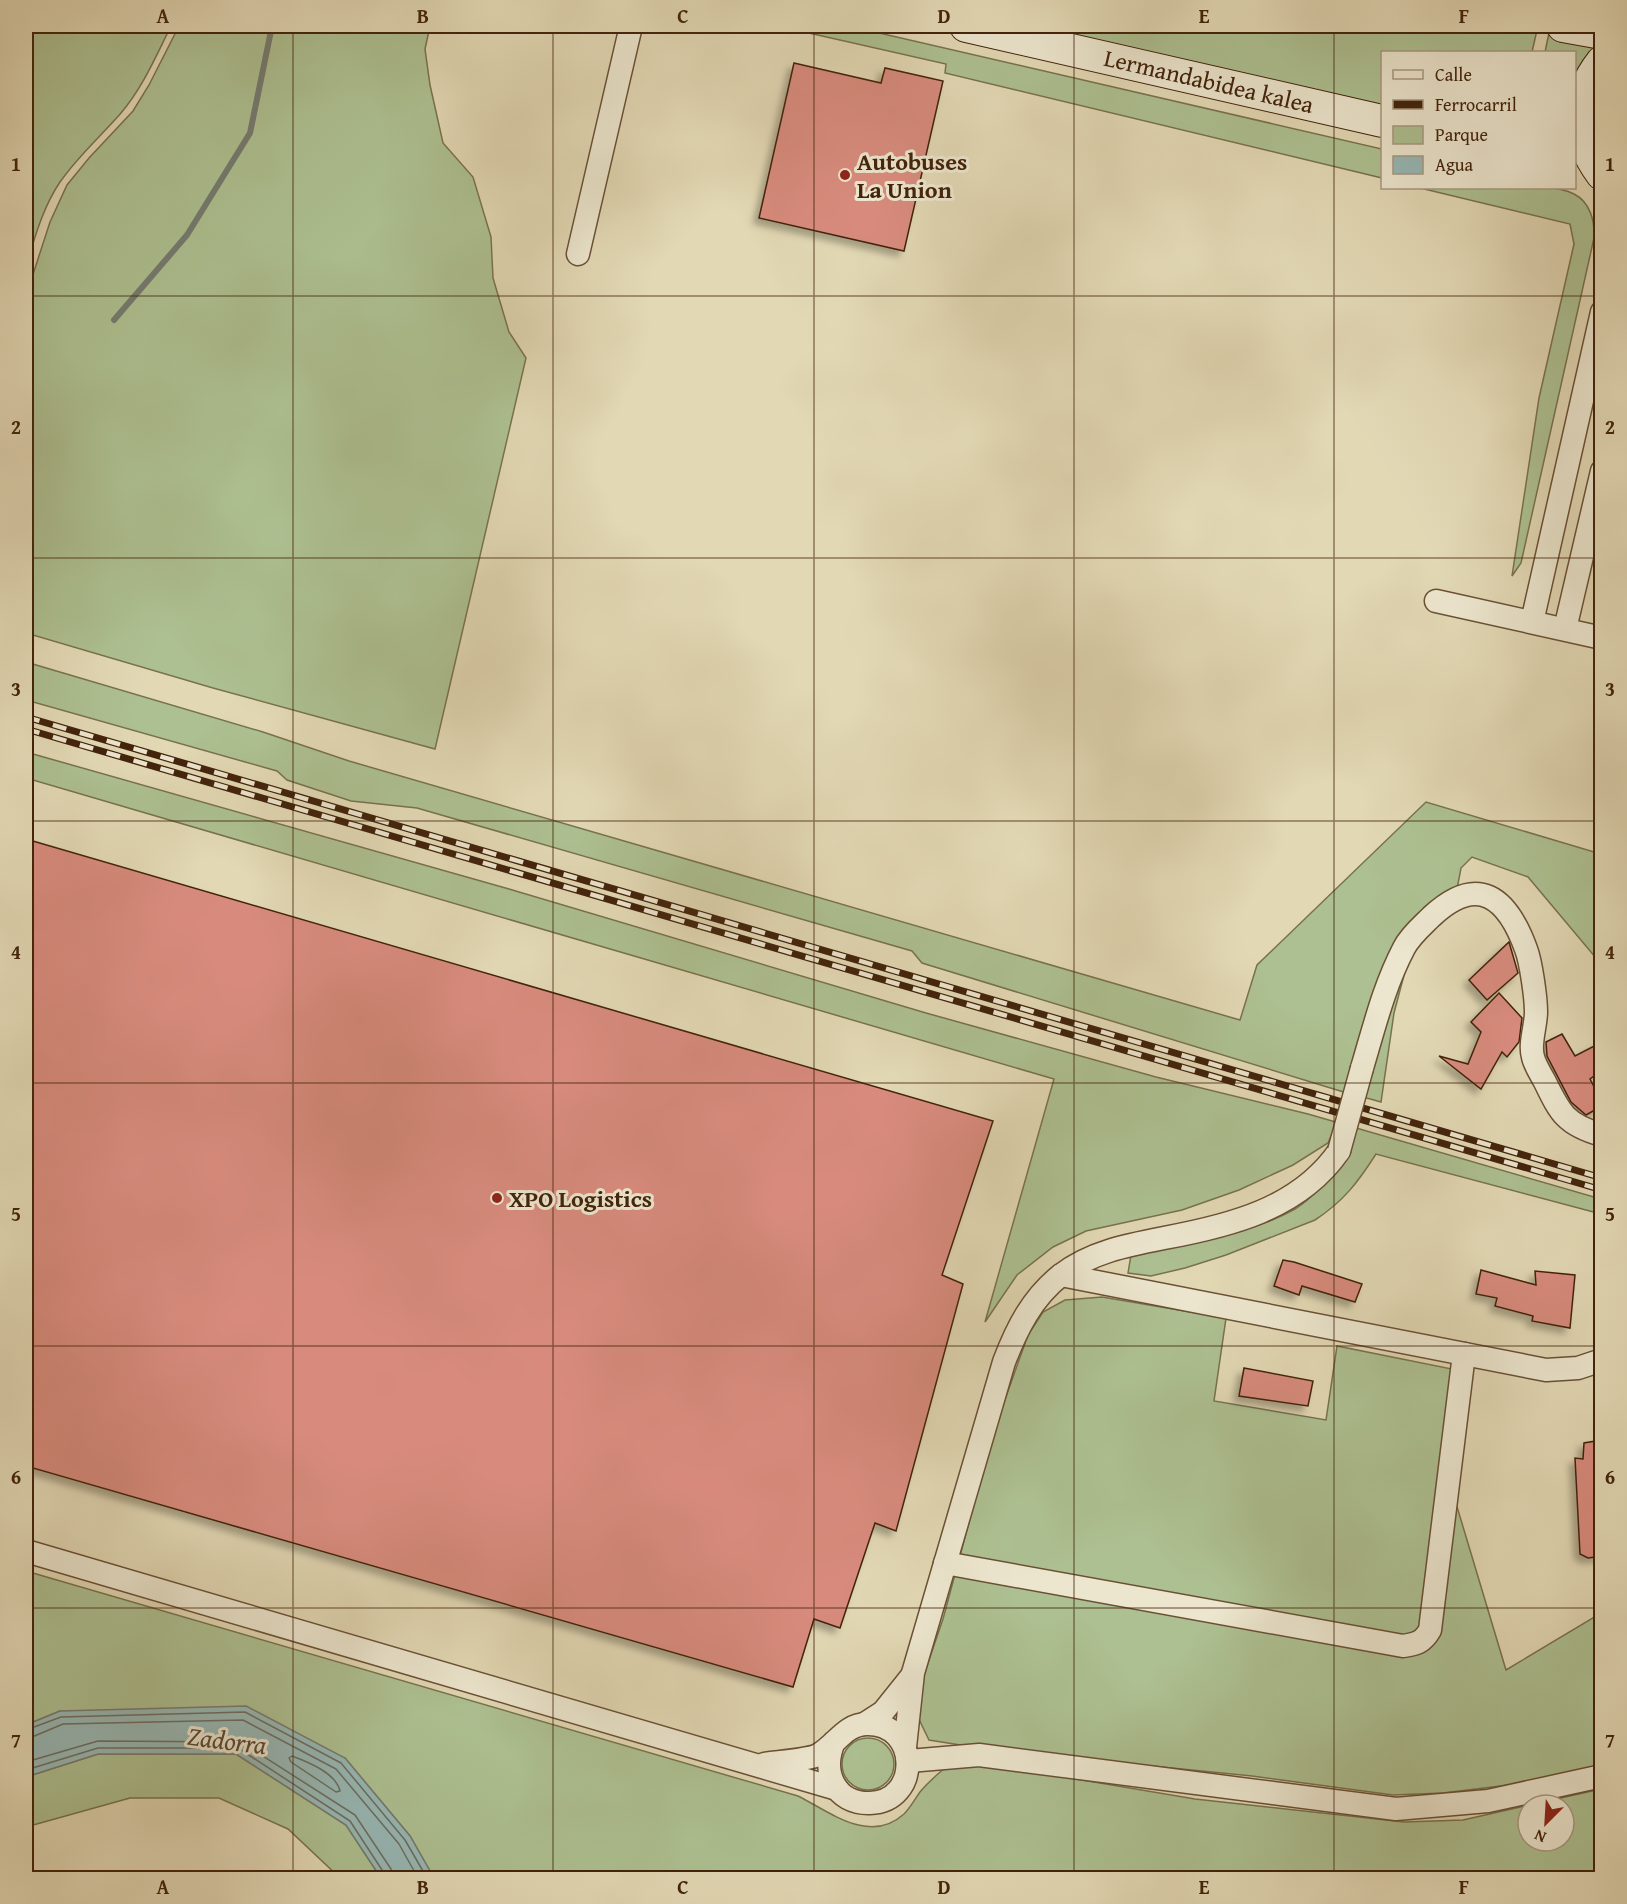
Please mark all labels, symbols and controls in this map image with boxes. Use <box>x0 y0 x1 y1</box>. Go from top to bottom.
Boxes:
text: A <box>157 1 170 30</box>
text: B <box>417 1 429 30</box>
text: C <box>677 1 689 30</box>
text: D <box>937 1 951 30</box>
text: E <box>1199 1 1210 30</box>
text: F <box>1459 1 1469 30</box>
street label: Lermandabidea kalea <box>1101 40 1318 122</box>
legend <box>1381 51 1576 189</box>
text: Calle <box>1435 61 1472 88</box>
text: Ferrocarril <box>1435 91 1517 118</box>
text: Parque <box>1435 121 1488 148</box>
place label: Autobuses La Union <box>857 144 967 207</box>
text: 1 <box>11 149 21 178</box>
text: 1 <box>1605 149 1615 178</box>
text: Agua <box>1435 151 1474 178</box>
marker: Autobuses La Union <box>838 168 852 182</box>
text: 2 <box>11 412 21 441</box>
text: 2 <box>1605 412 1615 441</box>
text: 3 <box>11 674 21 703</box>
text: 3 <box>1605 674 1615 703</box>
text: 4 <box>11 937 21 966</box>
text: 4 <box>1605 937 1615 966</box>
place label: XPO Logistics <box>509 1181 652 1216</box>
marker: XPO Logistics <box>490 1191 504 1205</box>
text: 5 <box>11 1199 21 1228</box>
text: 5 <box>1605 1199 1615 1228</box>
text: 6 <box>11 1462 21 1491</box>
text: 6 <box>1605 1462 1615 1491</box>
water label: Zadorra <box>185 1716 269 1764</box>
text: 7 <box>11 1725 21 1754</box>
text: 7 <box>1605 1725 1615 1754</box>
north arrow <box>1516 1793 1576 1853</box>
text: N <box>1530 1823 1550 1850</box>
text: A <box>157 1872 170 1901</box>
text: B <box>417 1872 429 1901</box>
text: C <box>677 1872 689 1901</box>
text: D <box>937 1872 951 1901</box>
text: E <box>1199 1872 1210 1901</box>
text: F <box>1459 1872 1469 1901</box>

